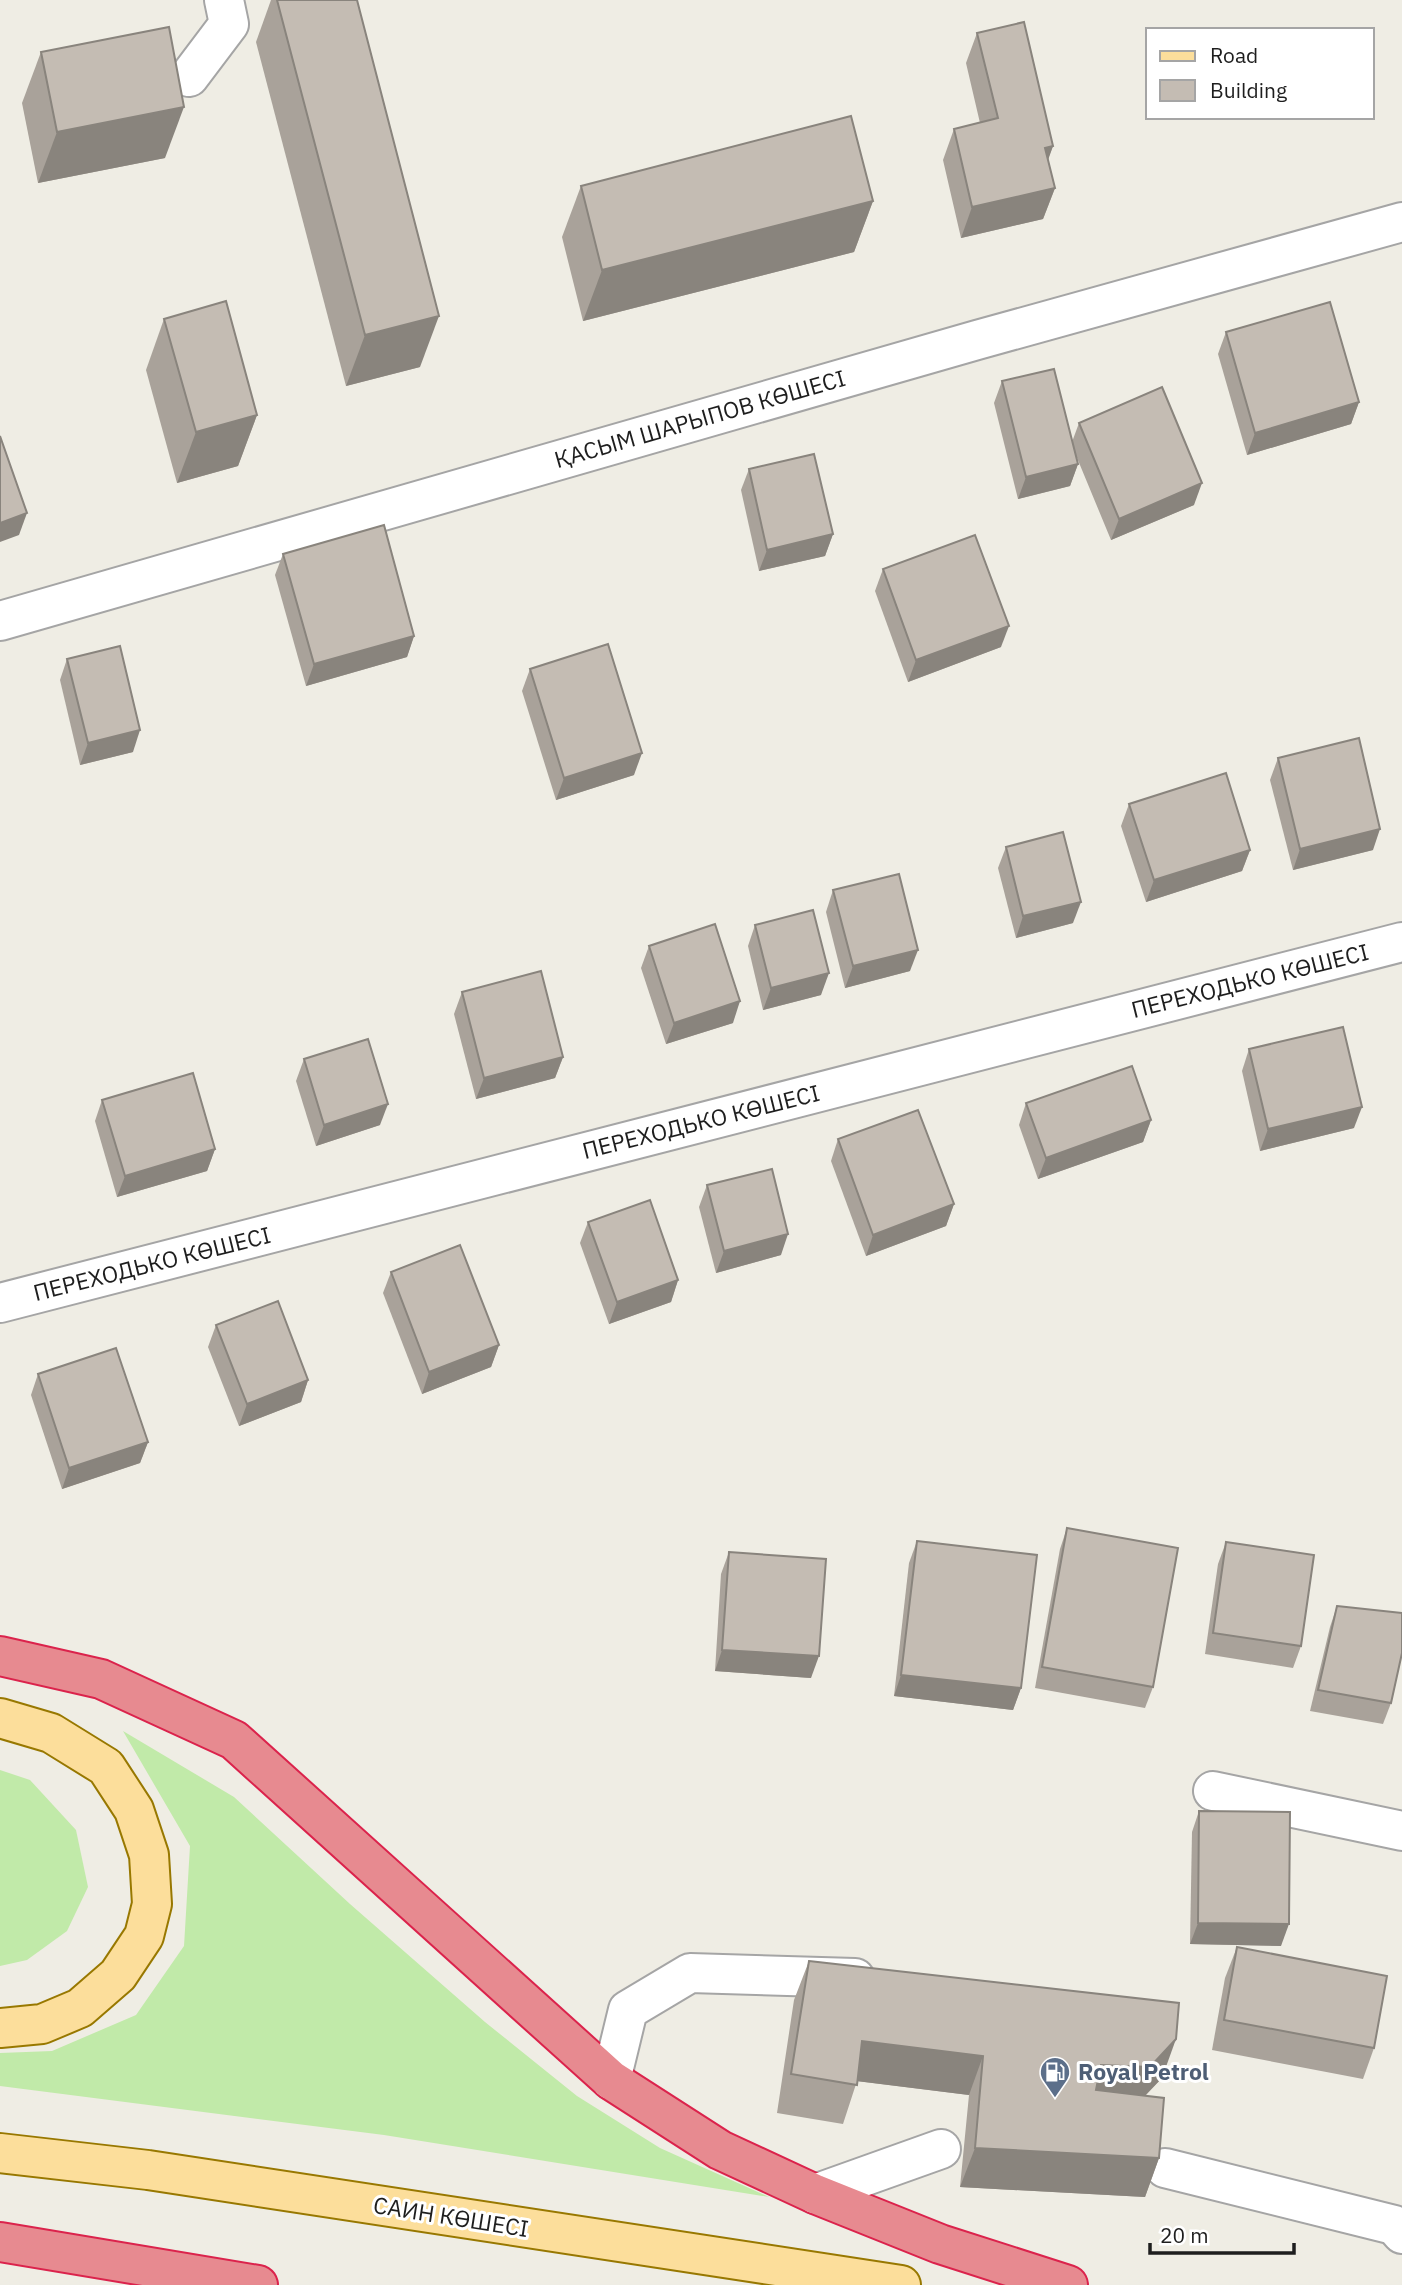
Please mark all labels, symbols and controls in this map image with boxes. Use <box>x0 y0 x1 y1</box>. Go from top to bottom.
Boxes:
legend <box>1146 28 1374 119</box>
text: Road <box>1210 41 1258 69</box>
text: Building <box>1210 76 1287 104</box>
street label: ҚАСЫМ ШАРЫПОВ КӨШЕСІ <box>551 362 849 474</box>
street label: ПЕРЕХОДЬКО КӨШЕСІ <box>1128 936 1372 1024</box>
street label: ПЕРЕХОДЬКО КӨШЕСІ <box>579 1077 823 1165</box>
street label: ПЕРЕХОДЬКО КӨШЕСІ <box>30 1219 274 1307</box>
fuel station icon: Royal Petrol <box>1038 2055 1072 2099</box>
place label: Royal Petrol <box>1078 2056 1209 2086</box>
street label: САИН КӨШЕСІ <box>371 2189 531 2243</box>
scale bar <box>1150 2212 1294 2256</box>
text: 20 m <box>1160 2221 1209 2249</box>

